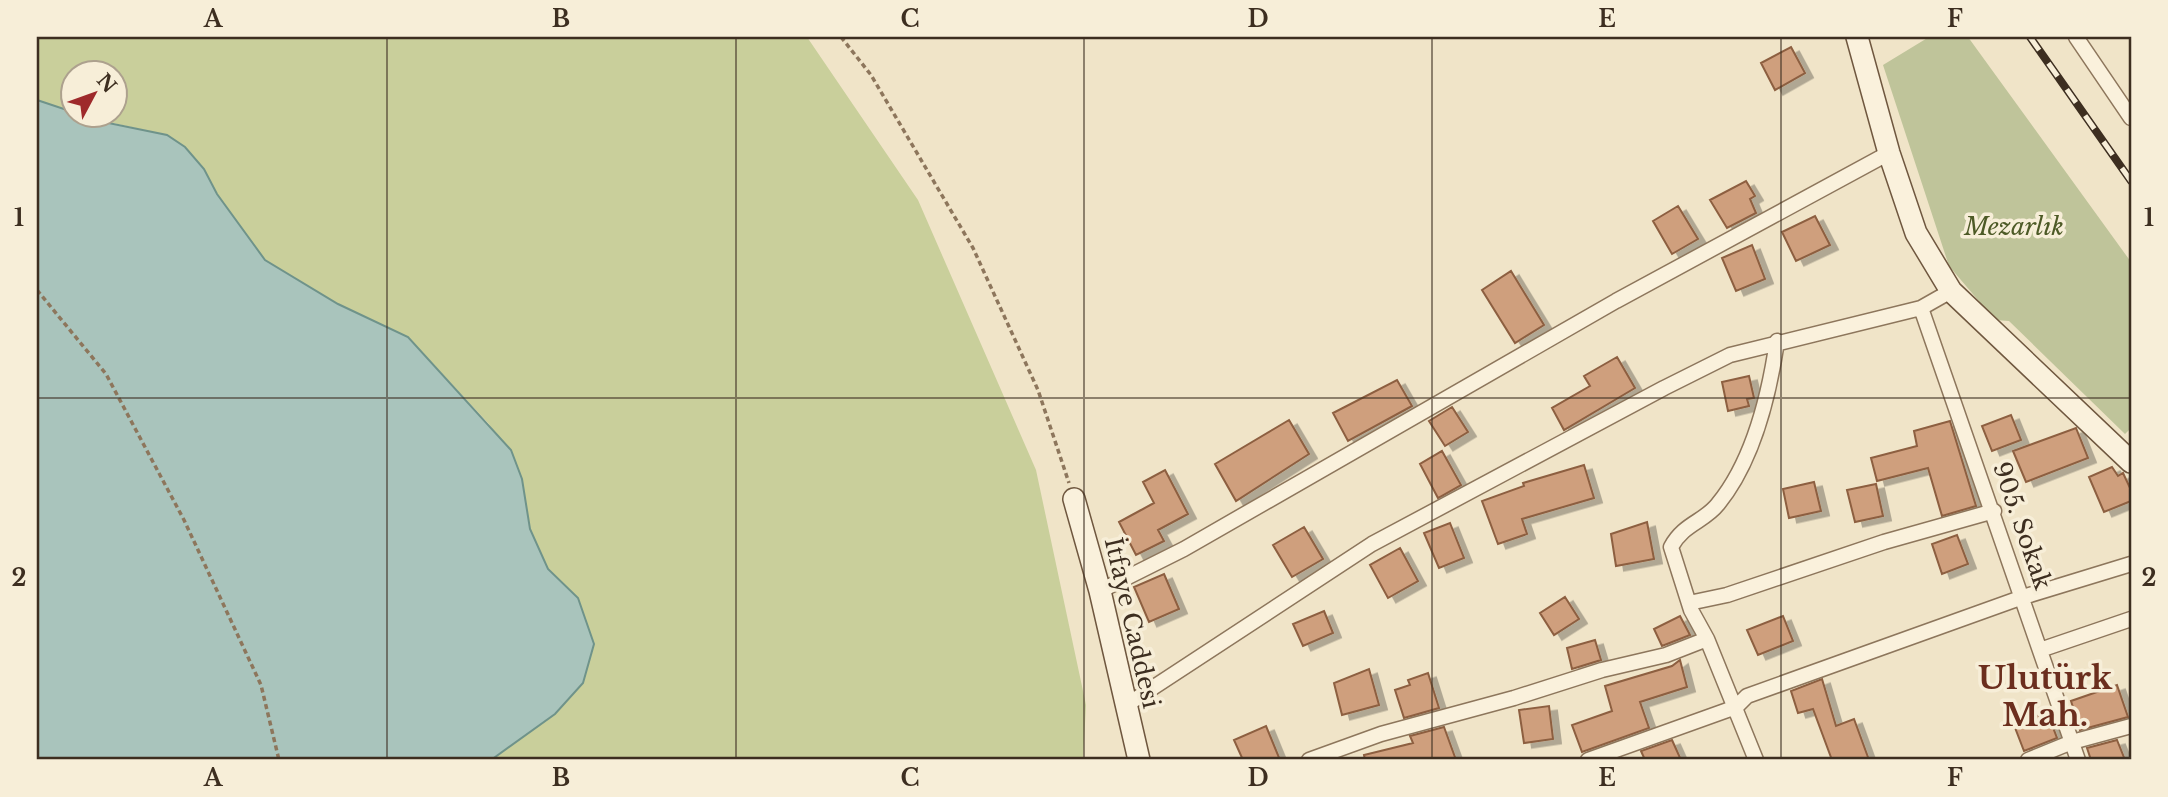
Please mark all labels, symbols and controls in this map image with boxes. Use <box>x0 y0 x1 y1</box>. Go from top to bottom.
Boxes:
text: A <box>203 5 224 33</box>
text: B <box>552 5 570 33</box>
text: C <box>901 5 919 33</box>
text: D <box>1247 5 1269 33</box>
text: E <box>1598 5 1616 33</box>
text: F <box>1947 5 1963 33</box>
north arrow <box>60 60 130 130</box>
text: N <box>92 69 121 98</box>
text: 1 <box>14 204 24 232</box>
text: 1 <box>2144 204 2154 232</box>
park label: Mezarlık <box>1963 212 2064 241</box>
street label: 905. Sokak <box>1987 458 2058 594</box>
street label: İtfaye Caddesi <box>1099 535 1166 711</box>
text: 2 <box>12 564 26 592</box>
text: 2 <box>2142 564 2156 592</box>
district label: Ulutürk Mah. <box>1978 658 2113 735</box>
text: A <box>203 764 224 792</box>
text: B <box>552 764 570 792</box>
text: C <box>901 764 919 792</box>
text: D <box>1247 764 1269 792</box>
text: E <box>1598 764 1616 792</box>
text: F <box>1947 764 1963 792</box>

